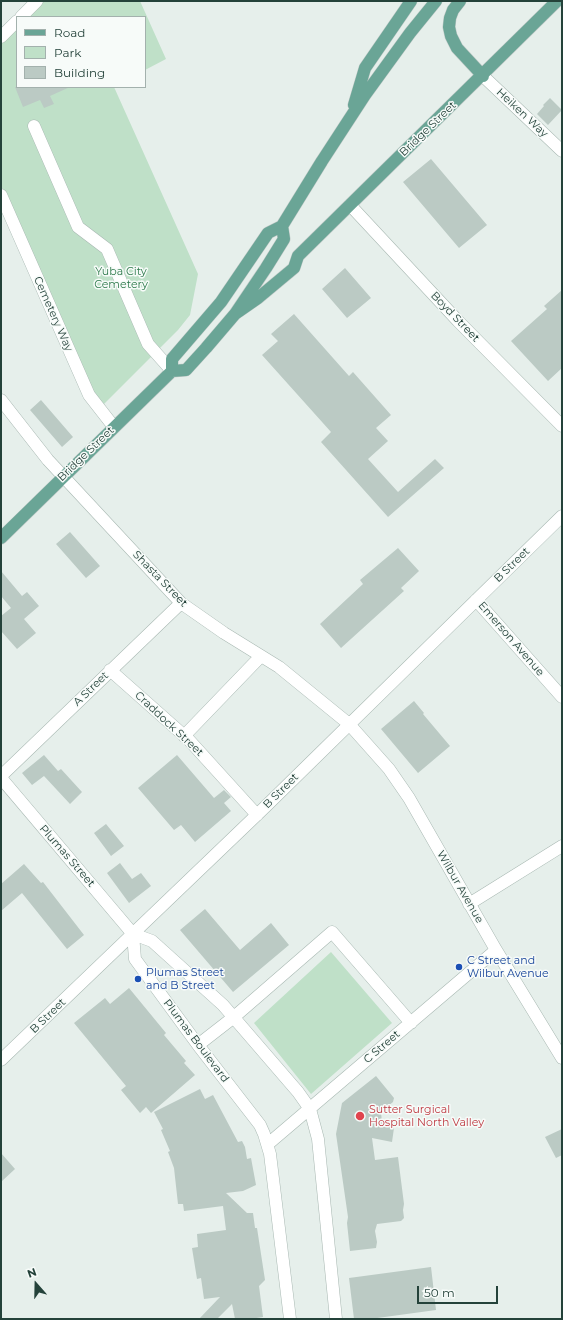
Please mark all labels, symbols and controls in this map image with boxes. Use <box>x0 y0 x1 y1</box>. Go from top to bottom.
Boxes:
legend <box>16 16 146 88</box>
text: Road <box>54 25 85 40</box>
text: Park <box>54 45 81 60</box>
text: Building <box>54 65 105 80</box>
street label: Heiken Way <box>493 86 551 140</box>
street label: Bridge Street <box>397 99 459 159</box>
park label: Yuba City Cemetery <box>94 265 148 291</box>
street label: Cemetery Way <box>31 275 75 353</box>
street label: Boyd Street <box>428 289 482 345</box>
street label: Bridge Street <box>55 424 117 484</box>
street label: B Street <box>491 545 533 585</box>
street label: Shasta Street <box>130 548 190 610</box>
street label: Emerson Avenue <box>475 599 547 679</box>
street label: A Street <box>71 669 111 709</box>
street label: Craddock Street <box>132 689 206 759</box>
street label: B Street <box>261 771 301 811</box>
street label: Plumas Street <box>36 822 98 890</box>
street label: Wilbur Avenue <box>434 848 486 926</box>
place label: C Street and Wilbur Avenue <box>467 954 549 980</box>
marker: C Street and Wilbur Avenue <box>454 962 464 972</box>
place label: Plumas Street and B Street <box>146 966 224 992</box>
marker: Plumas Street and B Street <box>133 974 143 984</box>
street label: B Street <box>27 996 69 1036</box>
street label: Plumas Boulevard <box>160 997 232 1085</box>
street label: C Street <box>361 1028 403 1066</box>
place label: Sutter Surgical Hospital North Valley <box>369 1103 484 1129</box>
marker: Sutter Surgical Hospital North Valley <box>354 1110 366 1122</box>
north arrow <box>16 1264 56 1304</box>
text: N <box>25 1265 38 1281</box>
scale bar <box>419 1278 500 1304</box>
text: 50 m <box>424 1285 455 1300</box>

